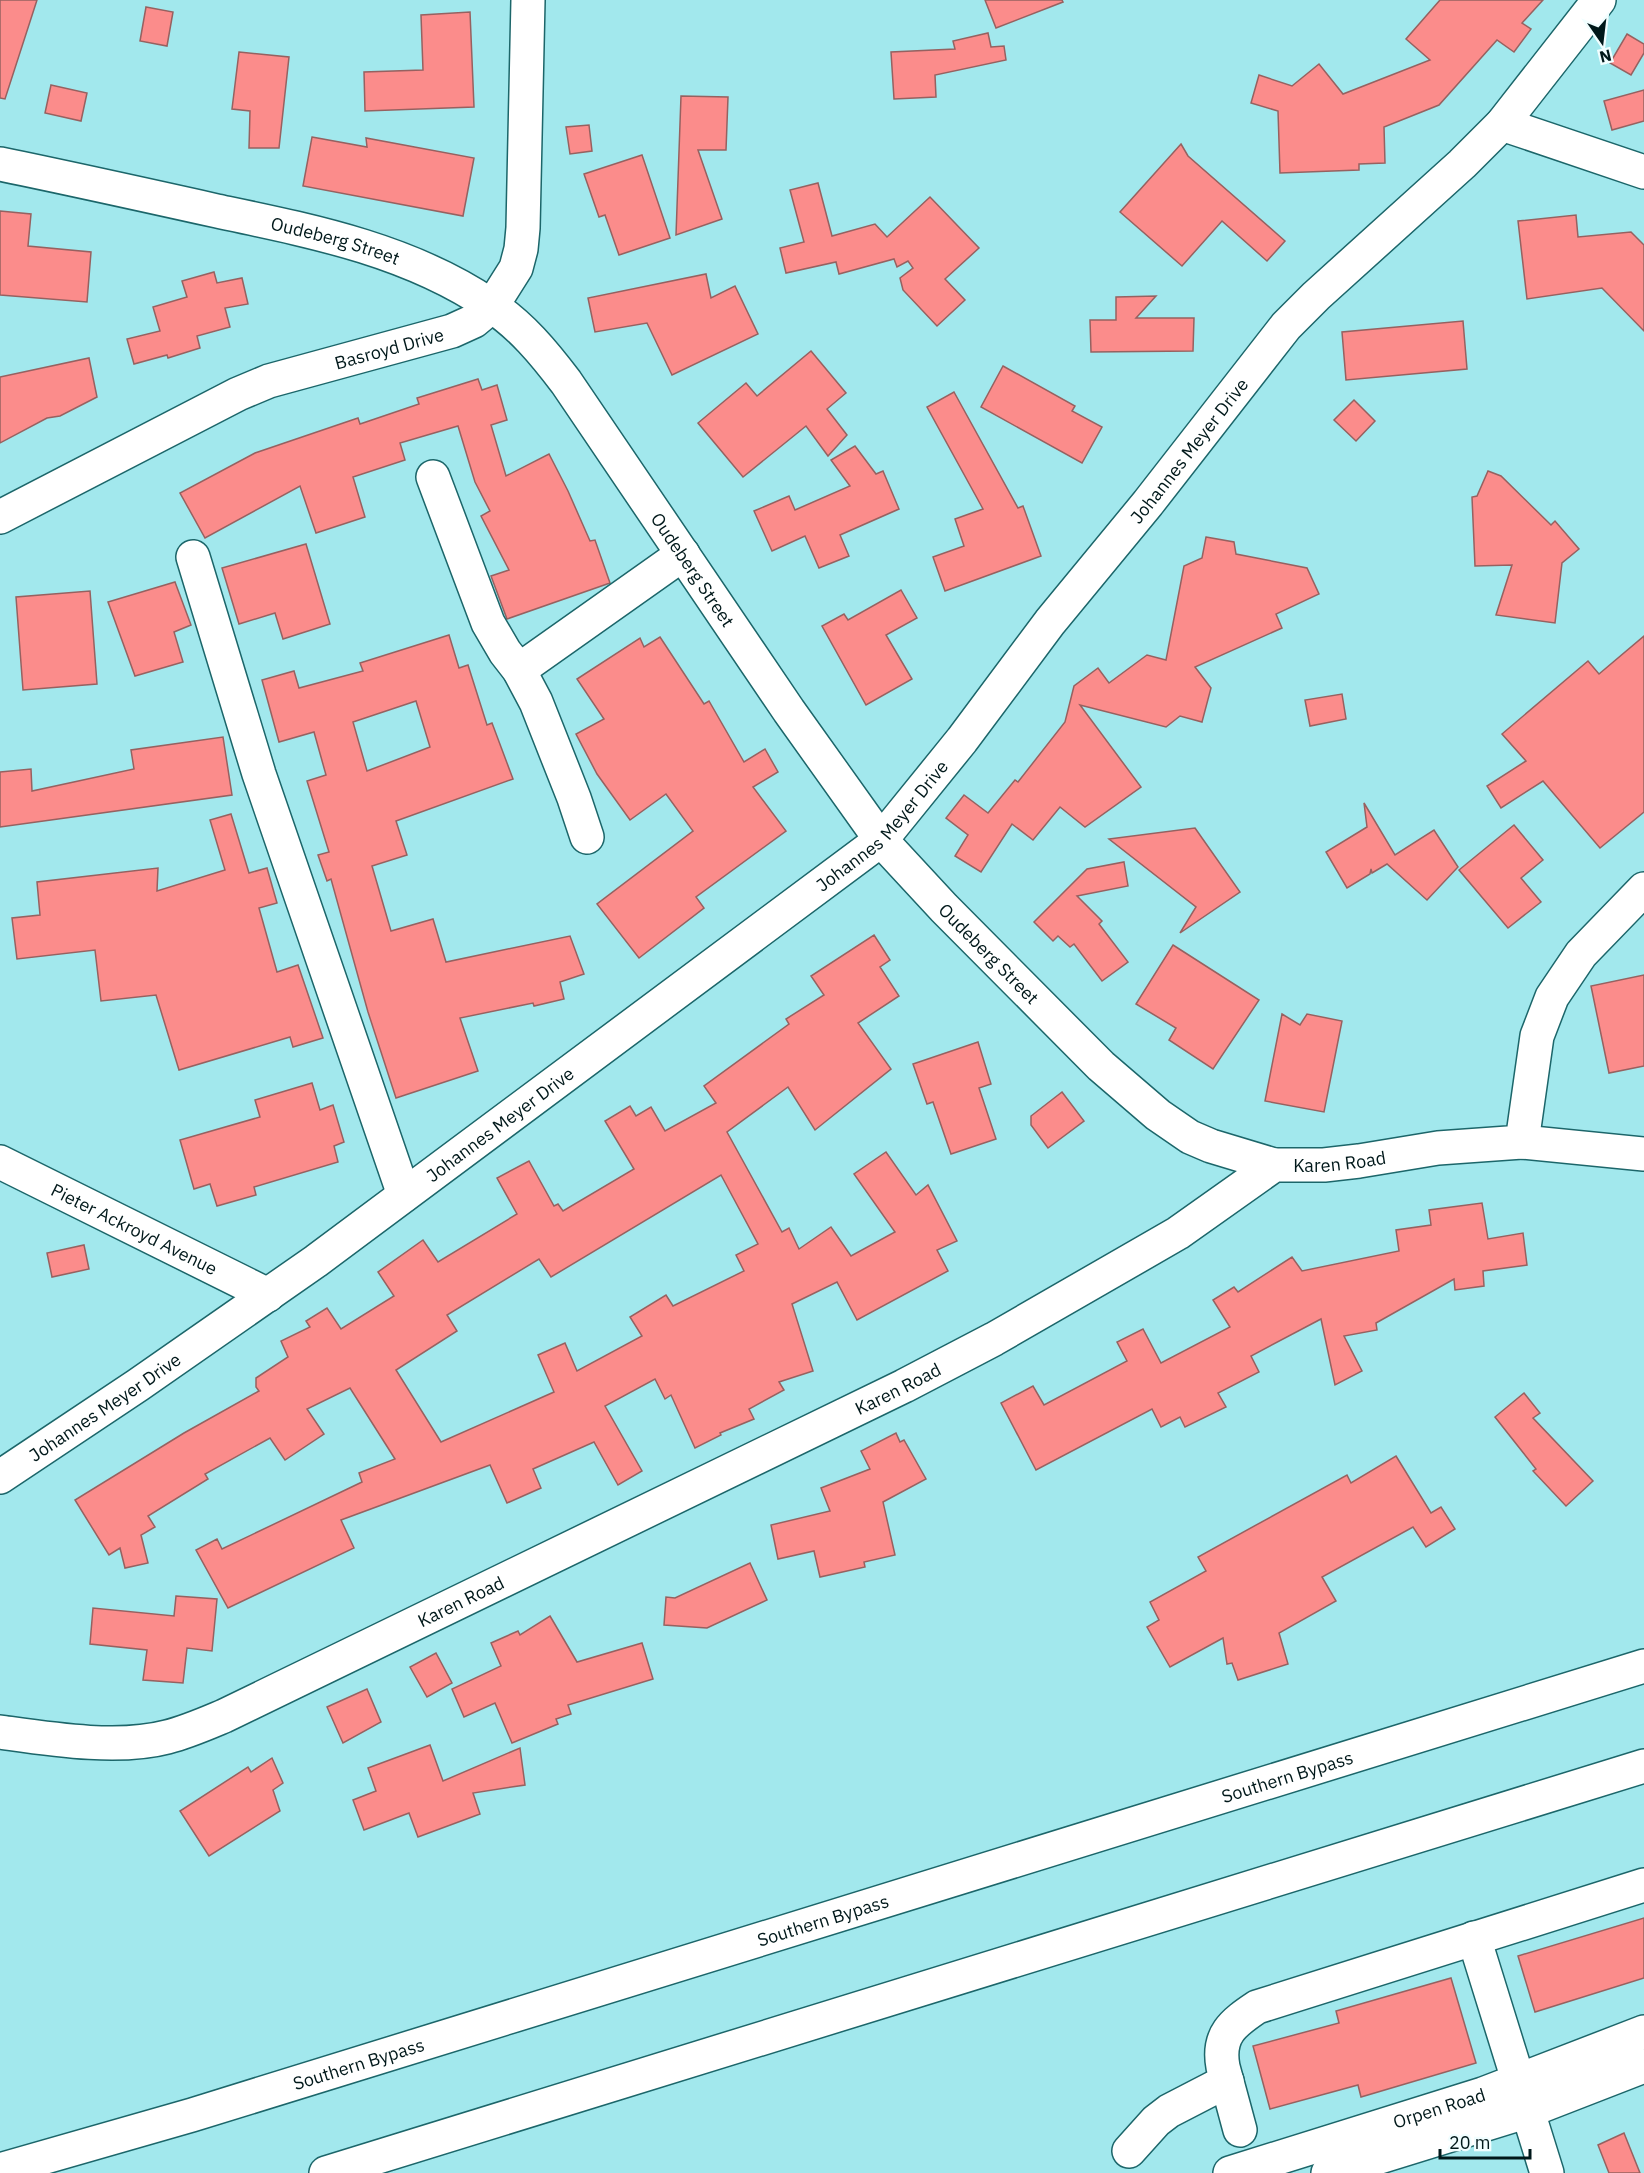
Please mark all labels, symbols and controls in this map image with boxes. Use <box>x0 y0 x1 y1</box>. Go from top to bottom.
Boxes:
north arrow <box>1572 12 1632 72</box>
text: N <box>1598 45 1614 68</box>
street label: Oudeberg Street <box>269 211 403 269</box>
street label: Basroyd Drive <box>332 322 446 374</box>
street label: Johannes Meyer Drive <box>1125 373 1253 528</box>
street label: Oudeberg Street <box>646 508 740 631</box>
street label: Johannes Meyer Drive <box>811 755 953 896</box>
street label: Oudeberg Street <box>934 898 1044 1009</box>
street label: Johannes Meyer Drive <box>421 1061 578 1187</box>
street label: Karen Road <box>1293 1145 1388 1177</box>
street label: Pieter Ackroyd Avenue <box>47 1178 221 1280</box>
street label: Johannes Meyer Drive <box>24 1347 185 1466</box>
street label: Karen Road <box>851 1357 945 1420</box>
street label: Karen Road <box>414 1570 508 1632</box>
street label: Southern Bypass <box>1219 1745 1356 1807</box>
street label: Southern Bypass <box>754 1889 891 1951</box>
street label: Southern Bypass <box>290 2032 427 2095</box>
street label: Orpen Road <box>1390 2082 1488 2133</box>
scale bar <box>1440 2122 1530 2160</box>
text: 20 m <box>1449 2131 1491 2154</box>

